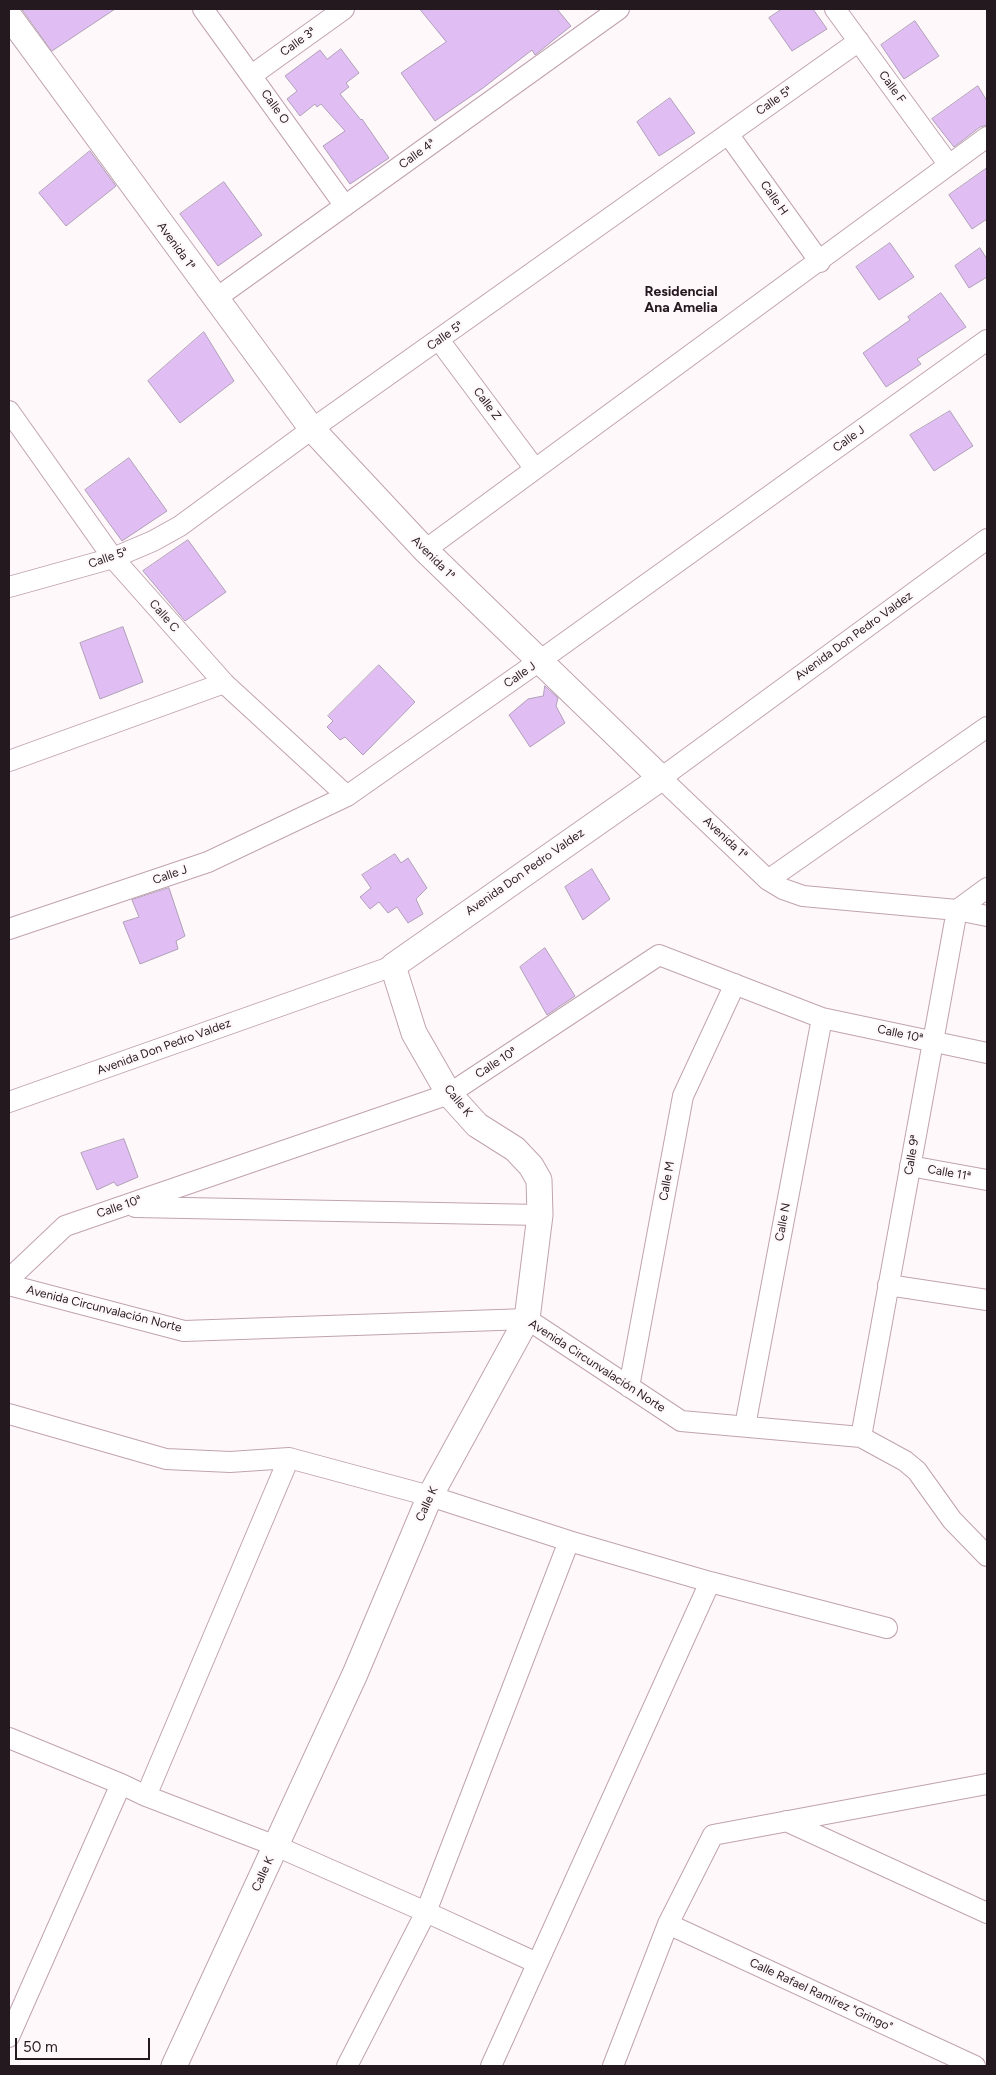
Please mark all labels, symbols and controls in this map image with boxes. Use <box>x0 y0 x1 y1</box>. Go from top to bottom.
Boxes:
street label: Calle 3ª <box>278 24 318 60</box>
street label: Calle F <box>876 68 908 106</box>
street label: Calle 5ª <box>753 84 795 118</box>
street label: Calle O <box>258 87 292 127</box>
street label: Calle 4ª <box>396 136 438 172</box>
street label: Calle H <box>757 178 791 218</box>
street label: Avenida 1ª <box>154 219 198 273</box>
district label: Residencial Ana Amelia <box>644 284 718 316</box>
street label: Calle 5ª <box>424 319 466 353</box>
street label: Calle Z <box>470 385 504 423</box>
street label: Calle J <box>830 423 868 455</box>
street label: Avenida 1ª <box>408 533 458 583</box>
street label: Calle 5ª <box>87 545 129 571</box>
street label: Avenida Don Pedro Valdez <box>793 589 915 683</box>
street label: Calle C <box>146 597 182 635</box>
street label: Calle J <box>501 659 539 691</box>
street label: Avenida 1ª <box>700 814 750 862</box>
street label: Avenida Don Pedro Valdez <box>463 826 587 918</box>
street label: Calle J <box>151 862 189 888</box>
street label: Avenida Don Pedro Valdez <box>95 1016 233 1078</box>
street label: Calle 10ª <box>876 1022 924 1046</box>
street label: Calle 10ª <box>473 1044 519 1082</box>
street label: Calle K <box>441 1082 475 1120</box>
street label: Calle 9ª <box>901 1134 923 1176</box>
street label: Calle M <box>656 1160 678 1202</box>
street label: Calle 11ª <box>926 1162 972 1184</box>
street label: Calle 10ª <box>95 1193 143 1221</box>
street label: Calle N <box>772 1202 794 1242</box>
street label: Avenida Circunvalación Norte <box>25 1283 183 1335</box>
street label: Avenida Circunvalación Norte <box>526 1316 668 1416</box>
street label: Calle K <box>413 1484 441 1524</box>
street label: Calle K <box>249 1854 277 1894</box>
street label: Calle Rafael Ramírez "Gringo" <box>747 1955 895 2035</box>
scale bar <box>18 2028 152 2060</box>
text: 50 m <box>23 2038 58 2056</box>

